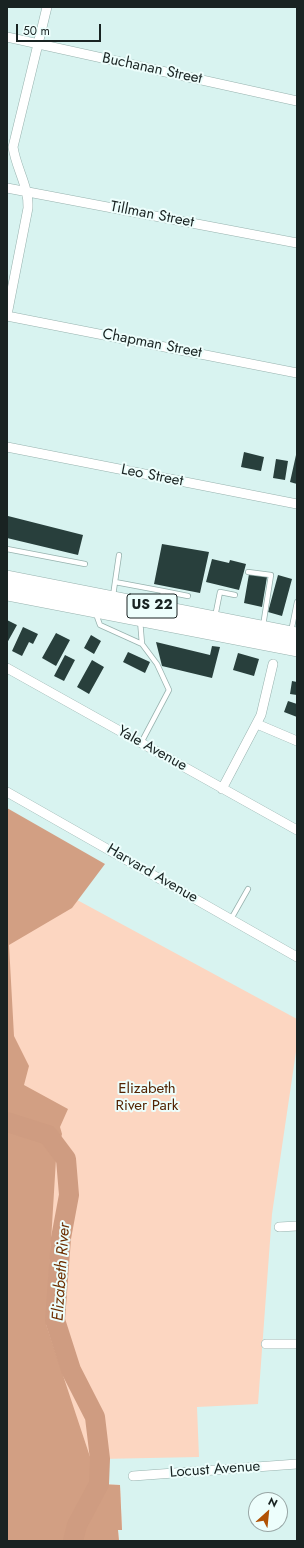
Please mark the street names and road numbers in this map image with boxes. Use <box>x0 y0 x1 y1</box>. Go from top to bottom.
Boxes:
street label: Buchanan Street <box>100 50 204 88</box>
street label: Tillman Street <box>109 198 195 232</box>
street label: Chapman Street <box>101 326 203 362</box>
street label: Leo Street <box>119 461 185 491</box>
road number: US 22 <box>127 594 177 618</box>
street label: Yale Avenue <box>114 723 190 775</box>
street label: Harvard Avenue <box>103 841 201 907</box>
street label: Locust Avenue <box>169 1458 261 1482</box>

